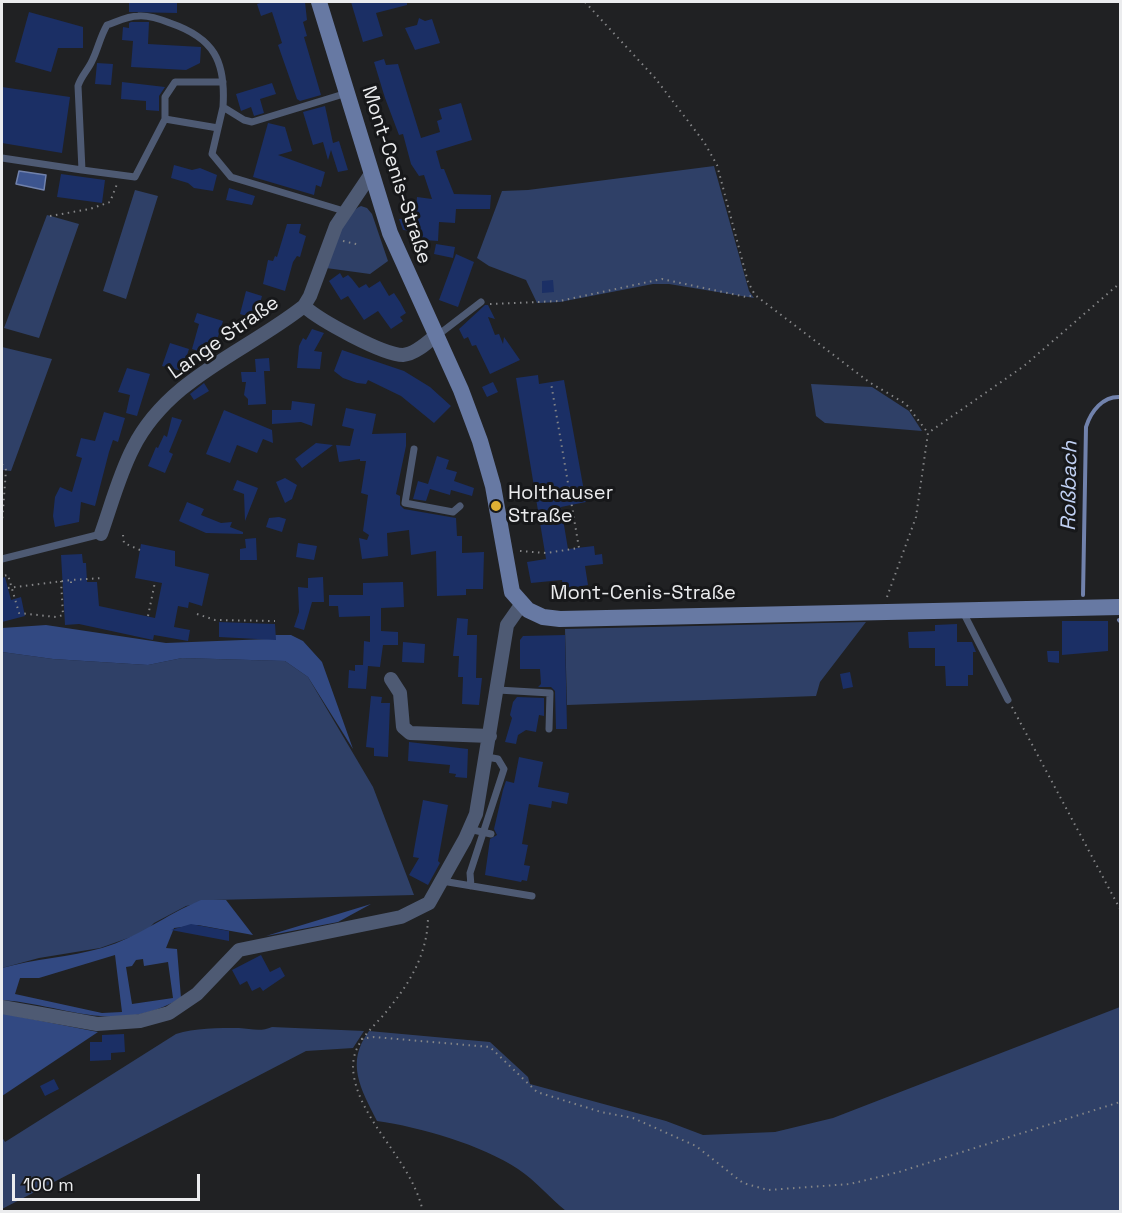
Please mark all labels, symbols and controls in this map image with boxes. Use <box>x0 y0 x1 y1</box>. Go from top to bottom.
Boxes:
street label: Mont-Cenis-Straße <box>356 83 436 267</box>
street label: Lange Straße <box>164 291 284 385</box>
water label: Roßbach <box>1057 441 1083 531</box>
place label: Holthauser Straße <box>508 482 613 529</box>
marker: Holthauser Straße <box>489 499 503 513</box>
street label: Mont-Cenis-Straße <box>550 582 736 606</box>
scale bar <box>15 1162 202 1200</box>
text: 100 m <box>23 1173 74 1196</box>

